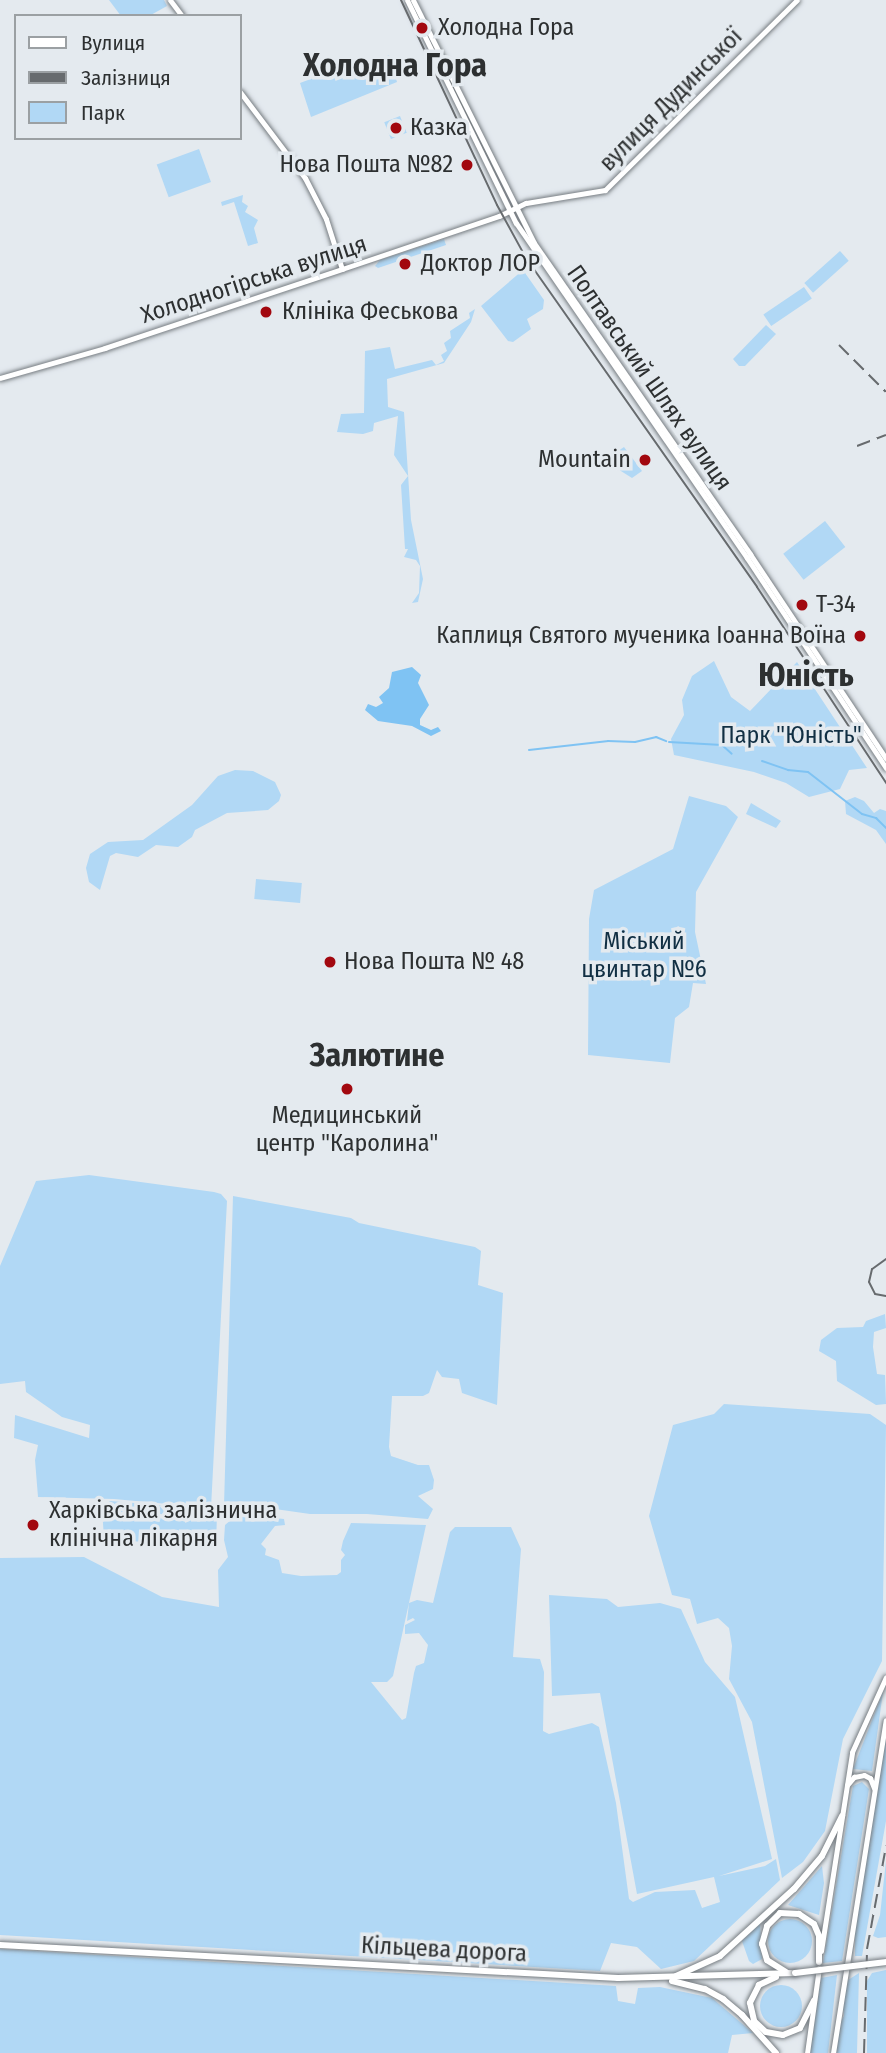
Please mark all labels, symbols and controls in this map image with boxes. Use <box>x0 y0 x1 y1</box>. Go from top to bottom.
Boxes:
legend <box>14 14 242 140</box>
place label: Холодна Гора <box>438 14 574 42</box>
marker: Холодна Гора <box>412 18 432 38</box>
street label: вулиця Дудинської <box>594 23 748 177</box>
text: Вулиця <box>81 30 145 56</box>
district label: Холодна Гора <box>303 46 487 84</box>
text: Залізниця <box>81 65 171 91</box>
text: Парк <box>81 100 125 126</box>
place label: Казка <box>410 114 468 142</box>
marker: Казка <box>388 120 404 136</box>
place label: Нова Пошта №82 <box>279 151 453 179</box>
marker: Нова Пошта №82 <box>459 157 475 173</box>
street label: Холодногірська вулиця <box>137 230 371 330</box>
place label: Доктор ЛОР <box>421 250 540 278</box>
marker: Доктор ЛОР <box>395 254 415 274</box>
street label: Полтавський Шлях вулиця <box>560 260 738 496</box>
place label: Клініка Феськова <box>282 298 459 326</box>
marker: Клініка Феськова <box>256 302 276 322</box>
place label: Mountain <box>538 446 631 474</box>
marker: Mountain <box>637 452 653 468</box>
place label: T-34 <box>816 591 856 619</box>
marker: T-34 <box>794 597 810 613</box>
place label: Каплиця Святого мученика Іоанна Воїна <box>436 622 846 650</box>
marker: Каплиця Святого мученика Іоанна Воїна <box>852 628 868 644</box>
district label: Юність <box>758 656 854 694</box>
park label: Парк "Юність" <box>720 722 862 750</box>
park label: Міський цвинтар №6 <box>581 928 707 984</box>
place label: Нова Пошта № 48 <box>344 948 524 976</box>
marker: Нова Пошта № 48 <box>322 954 338 970</box>
district label: Залютине <box>309 1036 445 1074</box>
marker: Медицинський центр "Каролина" <box>337 1079 357 1099</box>
place label: Медицинський центр "Каролина" <box>256 1102 438 1158</box>
place label: Харківська залізнична клінічна лікарня <box>49 1497 277 1553</box>
marker: Харківська залізнична клінічна лікарня <box>23 1515 43 1535</box>
street label: Кільцева дорога <box>360 1931 528 1969</box>

